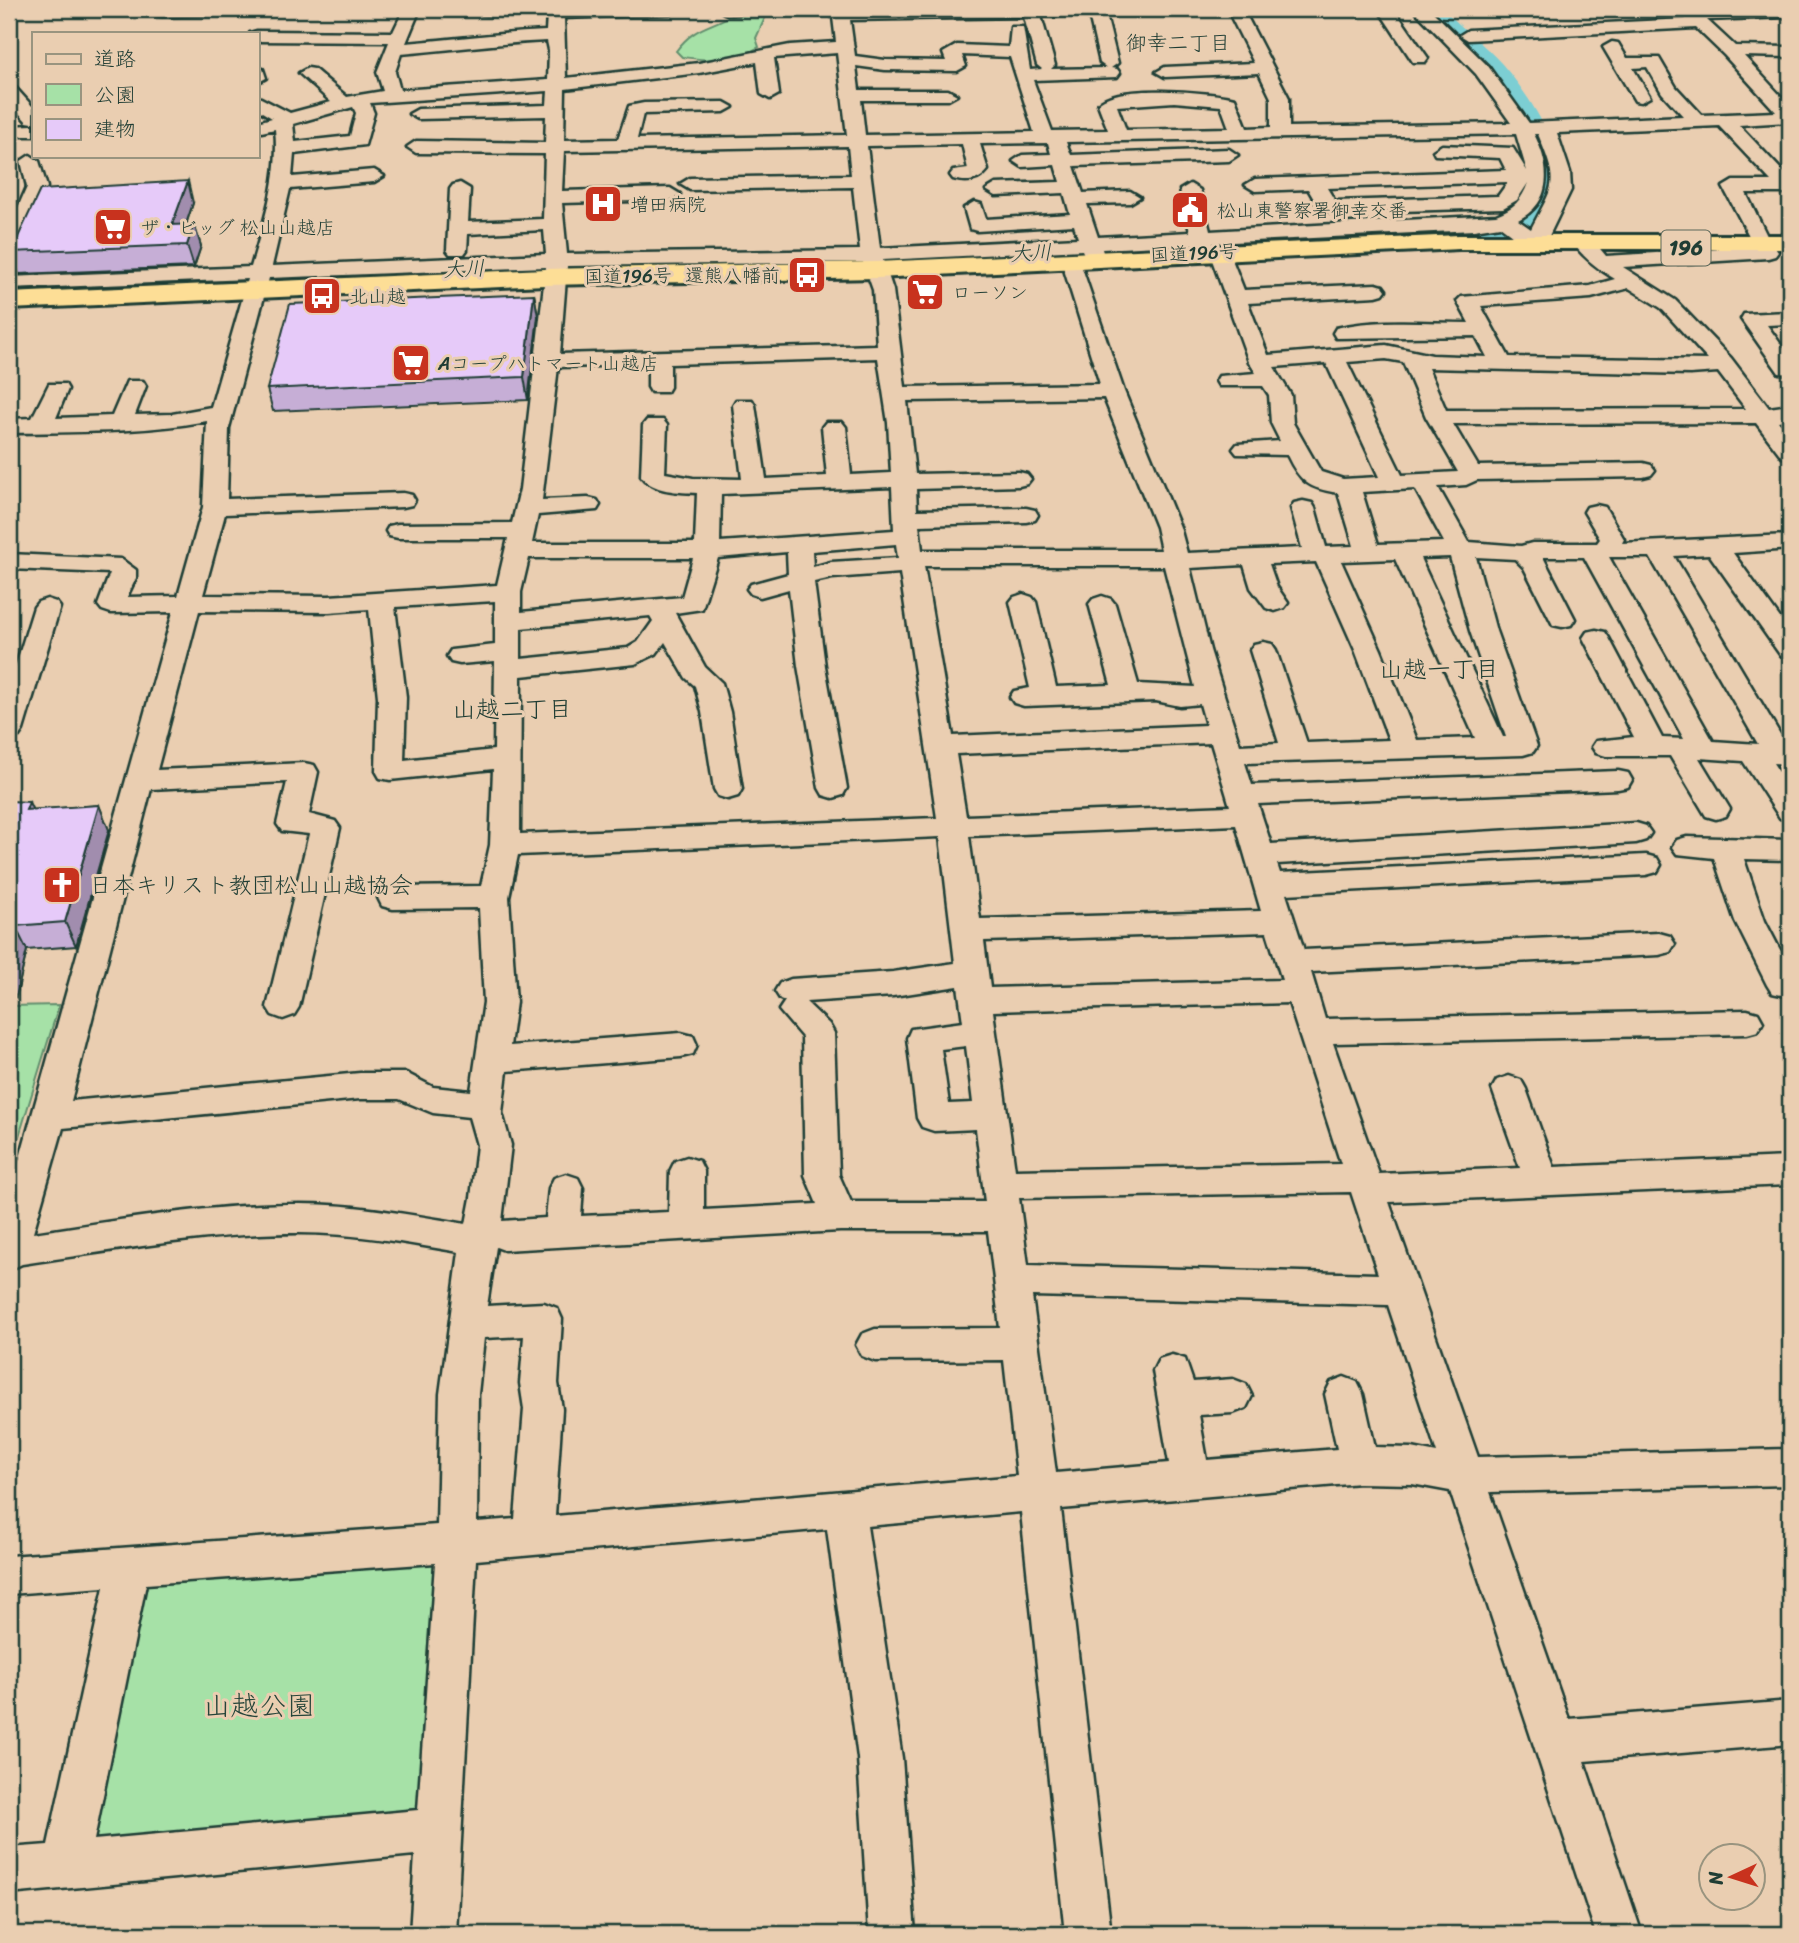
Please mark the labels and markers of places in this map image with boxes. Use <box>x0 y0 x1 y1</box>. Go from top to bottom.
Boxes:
hospital icon: 増田病院 <box>582 183 624 225</box>
place label: 増田病院 <box>630 188 706 221</box>
public building icon: 松山東警察署御幸交番 <box>1169 189 1211 231</box>
place label: 松山東警察署御幸交番 <box>1217 194 1407 227</box>
supermarket icon: ザ・ビッグ 松山山越店 <box>92 206 134 248</box>
place label: ザ・ビッグ 松山山越店 <box>140 211 335 244</box>
bus stop icon: 還熊八幡前 <box>786 254 828 296</box>
place label: 還熊八幡前 <box>685 259 780 292</box>
supermarket icon: ローソン <box>904 271 946 313</box>
bus stop icon: 北山越 <box>301 275 343 317</box>
place label: ローソン <box>952 276 1028 309</box>
place label: 北山越 <box>349 280 406 313</box>
supermarket icon: Aコープハトマート山越店 <box>390 342 432 384</box>
place label: Aコープハトマート山越店 <box>437 347 659 380</box>
church icon: 日本キリスト教団松山山越協会 <box>41 864 83 906</box>
place label: 日本キリスト教団松山山越協会 <box>89 865 413 906</box>

